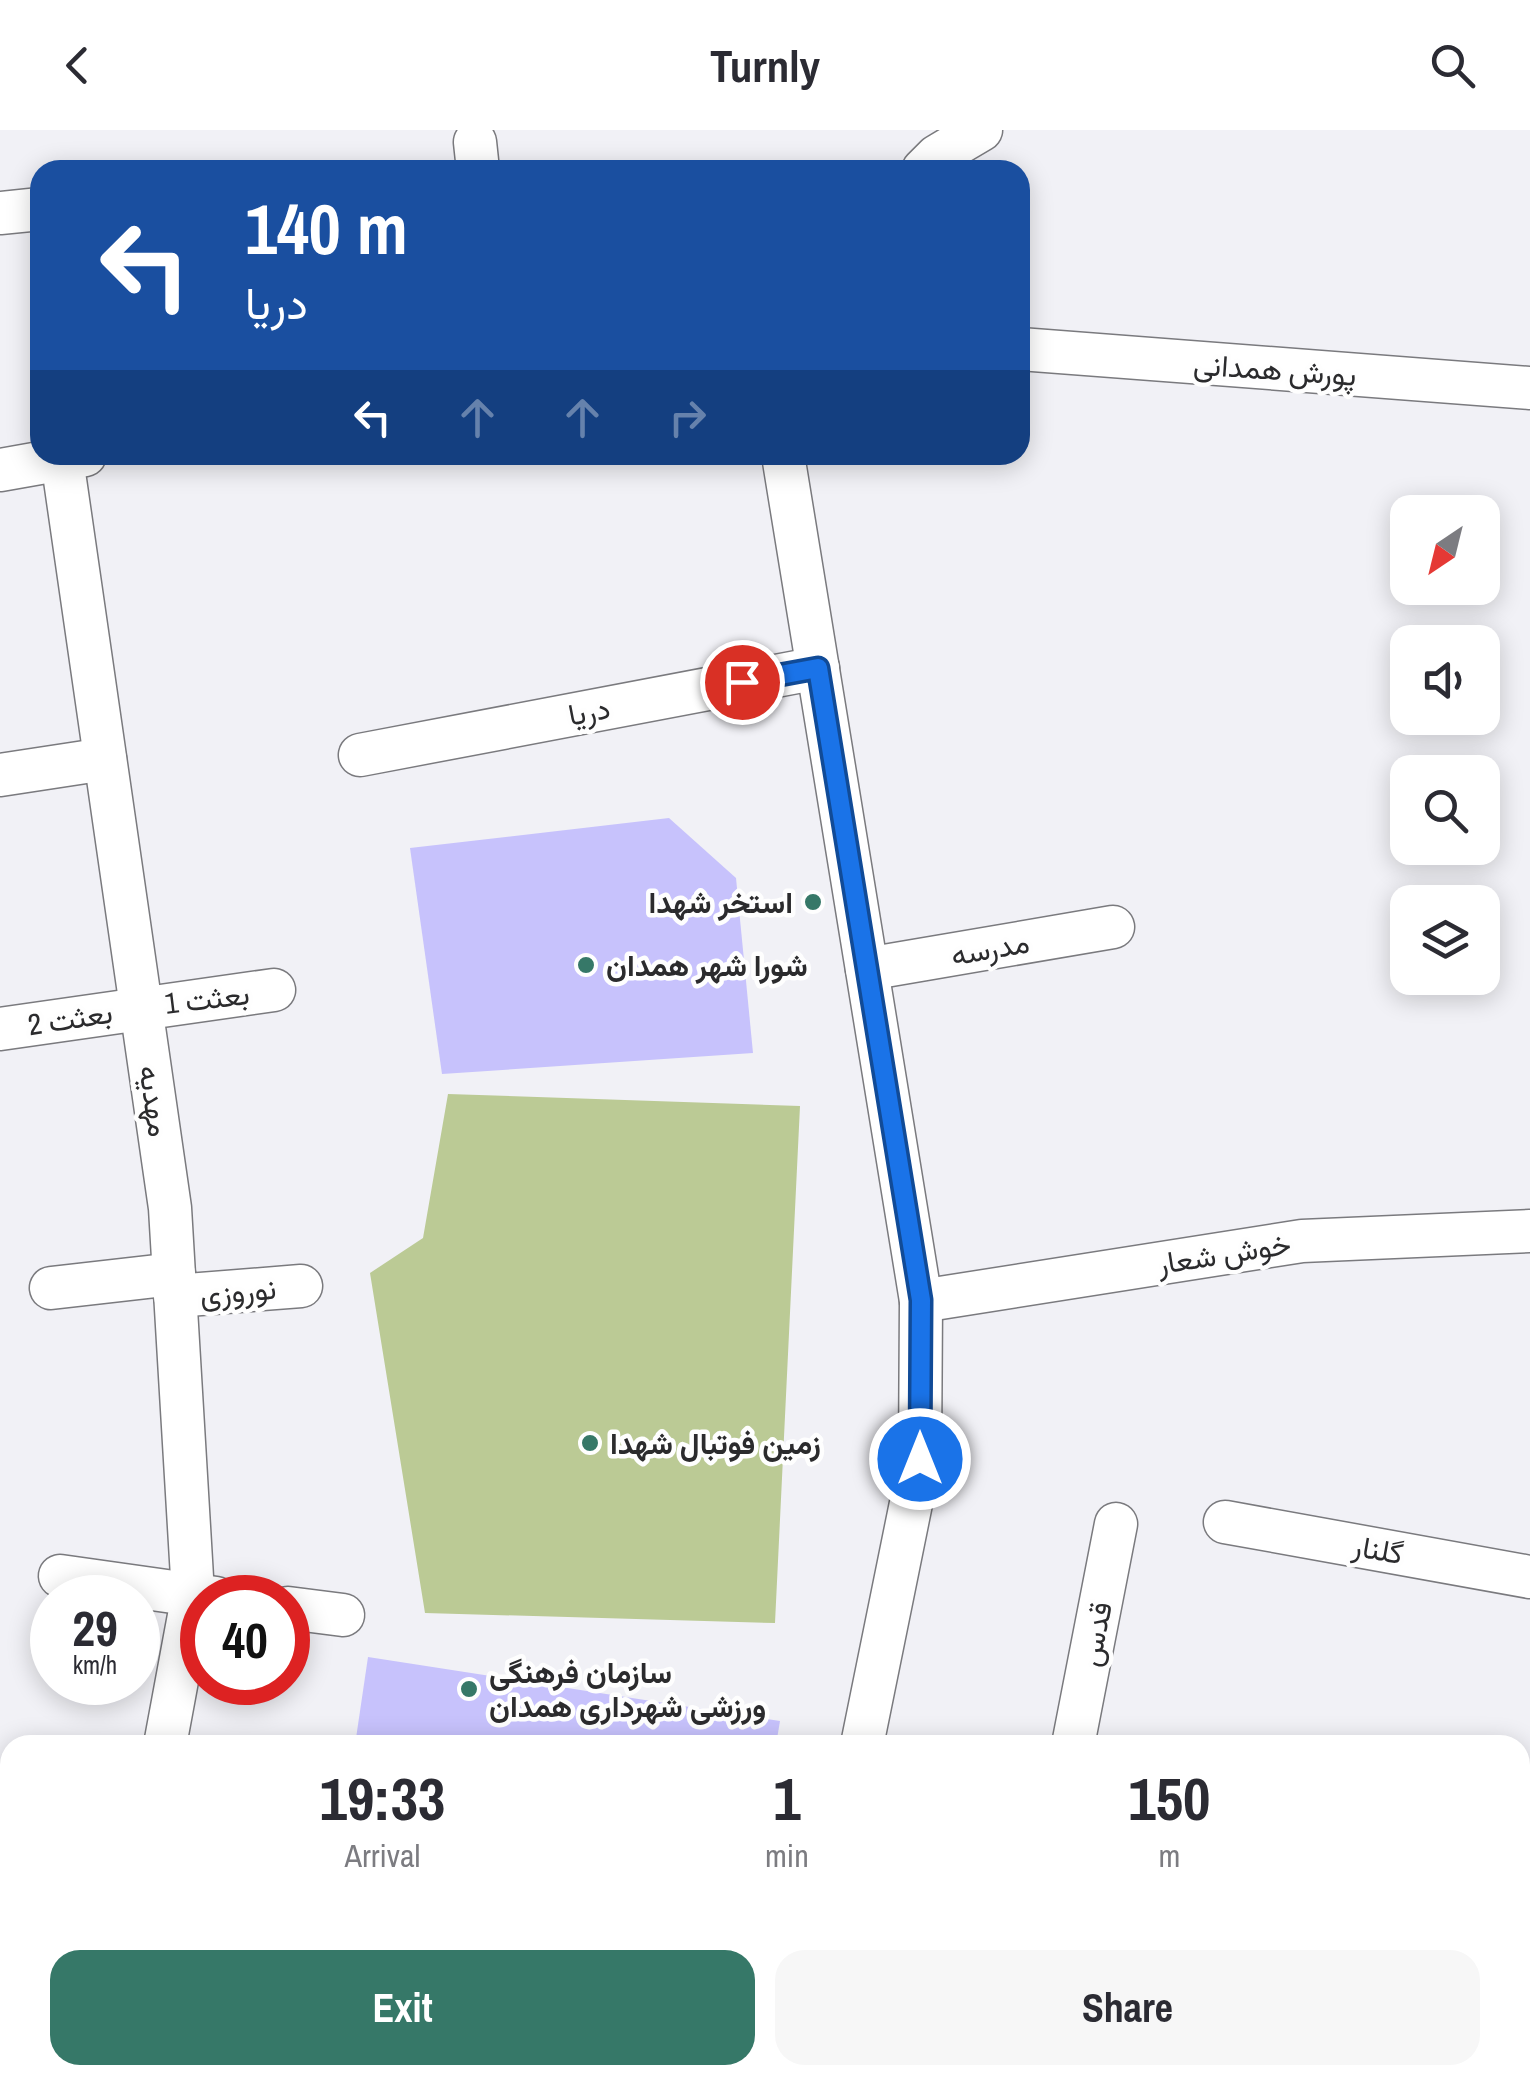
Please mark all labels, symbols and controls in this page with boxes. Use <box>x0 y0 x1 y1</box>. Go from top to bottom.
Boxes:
text: Turnly <box>710 35 820 96</box>
icon: back <box>50 38 105 93</box>
icon: search <box>1425 38 1480 93</box>
text: 140 m <box>245 182 408 276</box>
icon: left <box>80 200 210 330</box>
text: دریا <box>245 272 308 333</box>
street label: پورش همدانی <box>1192 343 1358 396</box>
icon: left <box>345 390 400 445</box>
icon: ahead <box>450 390 505 445</box>
icon: ahead <box>555 390 610 445</box>
icon: right <box>660 390 715 445</box>
north arrow <box>1390 495 1500 605</box>
map controls <box>1390 495 1500 995</box>
button: sound <box>1390 625 1500 735</box>
pin <box>700 640 785 725</box>
icon: arrive <box>715 655 770 710</box>
street label: دریا <box>565 687 613 735</box>
button: search <box>1390 755 1500 865</box>
place label: استخر شهدا <box>648 882 793 922</box>
button: layers <box>1390 885 1500 995</box>
marker: استخر شهدا <box>802 891 824 913</box>
street label: مدرسه <box>948 921 1032 975</box>
place label: شورا شهر همدان <box>606 945 808 985</box>
marker: شورا شهر همدان <box>575 954 597 976</box>
street label: بعثت 1 <box>162 973 252 1023</box>
street label: بعثت 2 <box>25 992 115 1044</box>
street label: مهدیه <box>130 1063 180 1139</box>
street label: خوش شعار <box>1153 1223 1294 1283</box>
street label: نوروزی <box>198 1268 278 1314</box>
position arrow <box>868 1407 972 1511</box>
place label: زمین فوتبال شهدا <box>610 1423 821 1463</box>
marker: زمین فوتبال شهدا <box>579 1432 601 1454</box>
street label: گلنار <box>1348 1525 1407 1573</box>
speed limit sign: 40 <box>180 1575 310 1705</box>
text: 29 <box>72 1594 118 1662</box>
street label: قدس <box>1069 1598 1121 1670</box>
text: km/h <box>73 1648 117 1682</box>
place label: سازمان فرهنگی ورزشی شهرداری همدان <box>489 1652 766 1726</box>
marker: سازمان فرهنگی ورزشی شهرداری همدان <box>458 1678 480 1700</box>
text: 19:33 <box>320 1758 445 1839</box>
text: 1 <box>773 1758 801 1839</box>
text: 150 <box>1128 1758 1210 1839</box>
text: Arrival <box>345 1834 420 1877</box>
text: min <box>765 1834 809 1877</box>
text: m <box>1158 1834 1180 1877</box>
button: Exit <box>50 1950 755 2065</box>
button: Share <box>775 1950 1480 2065</box>

